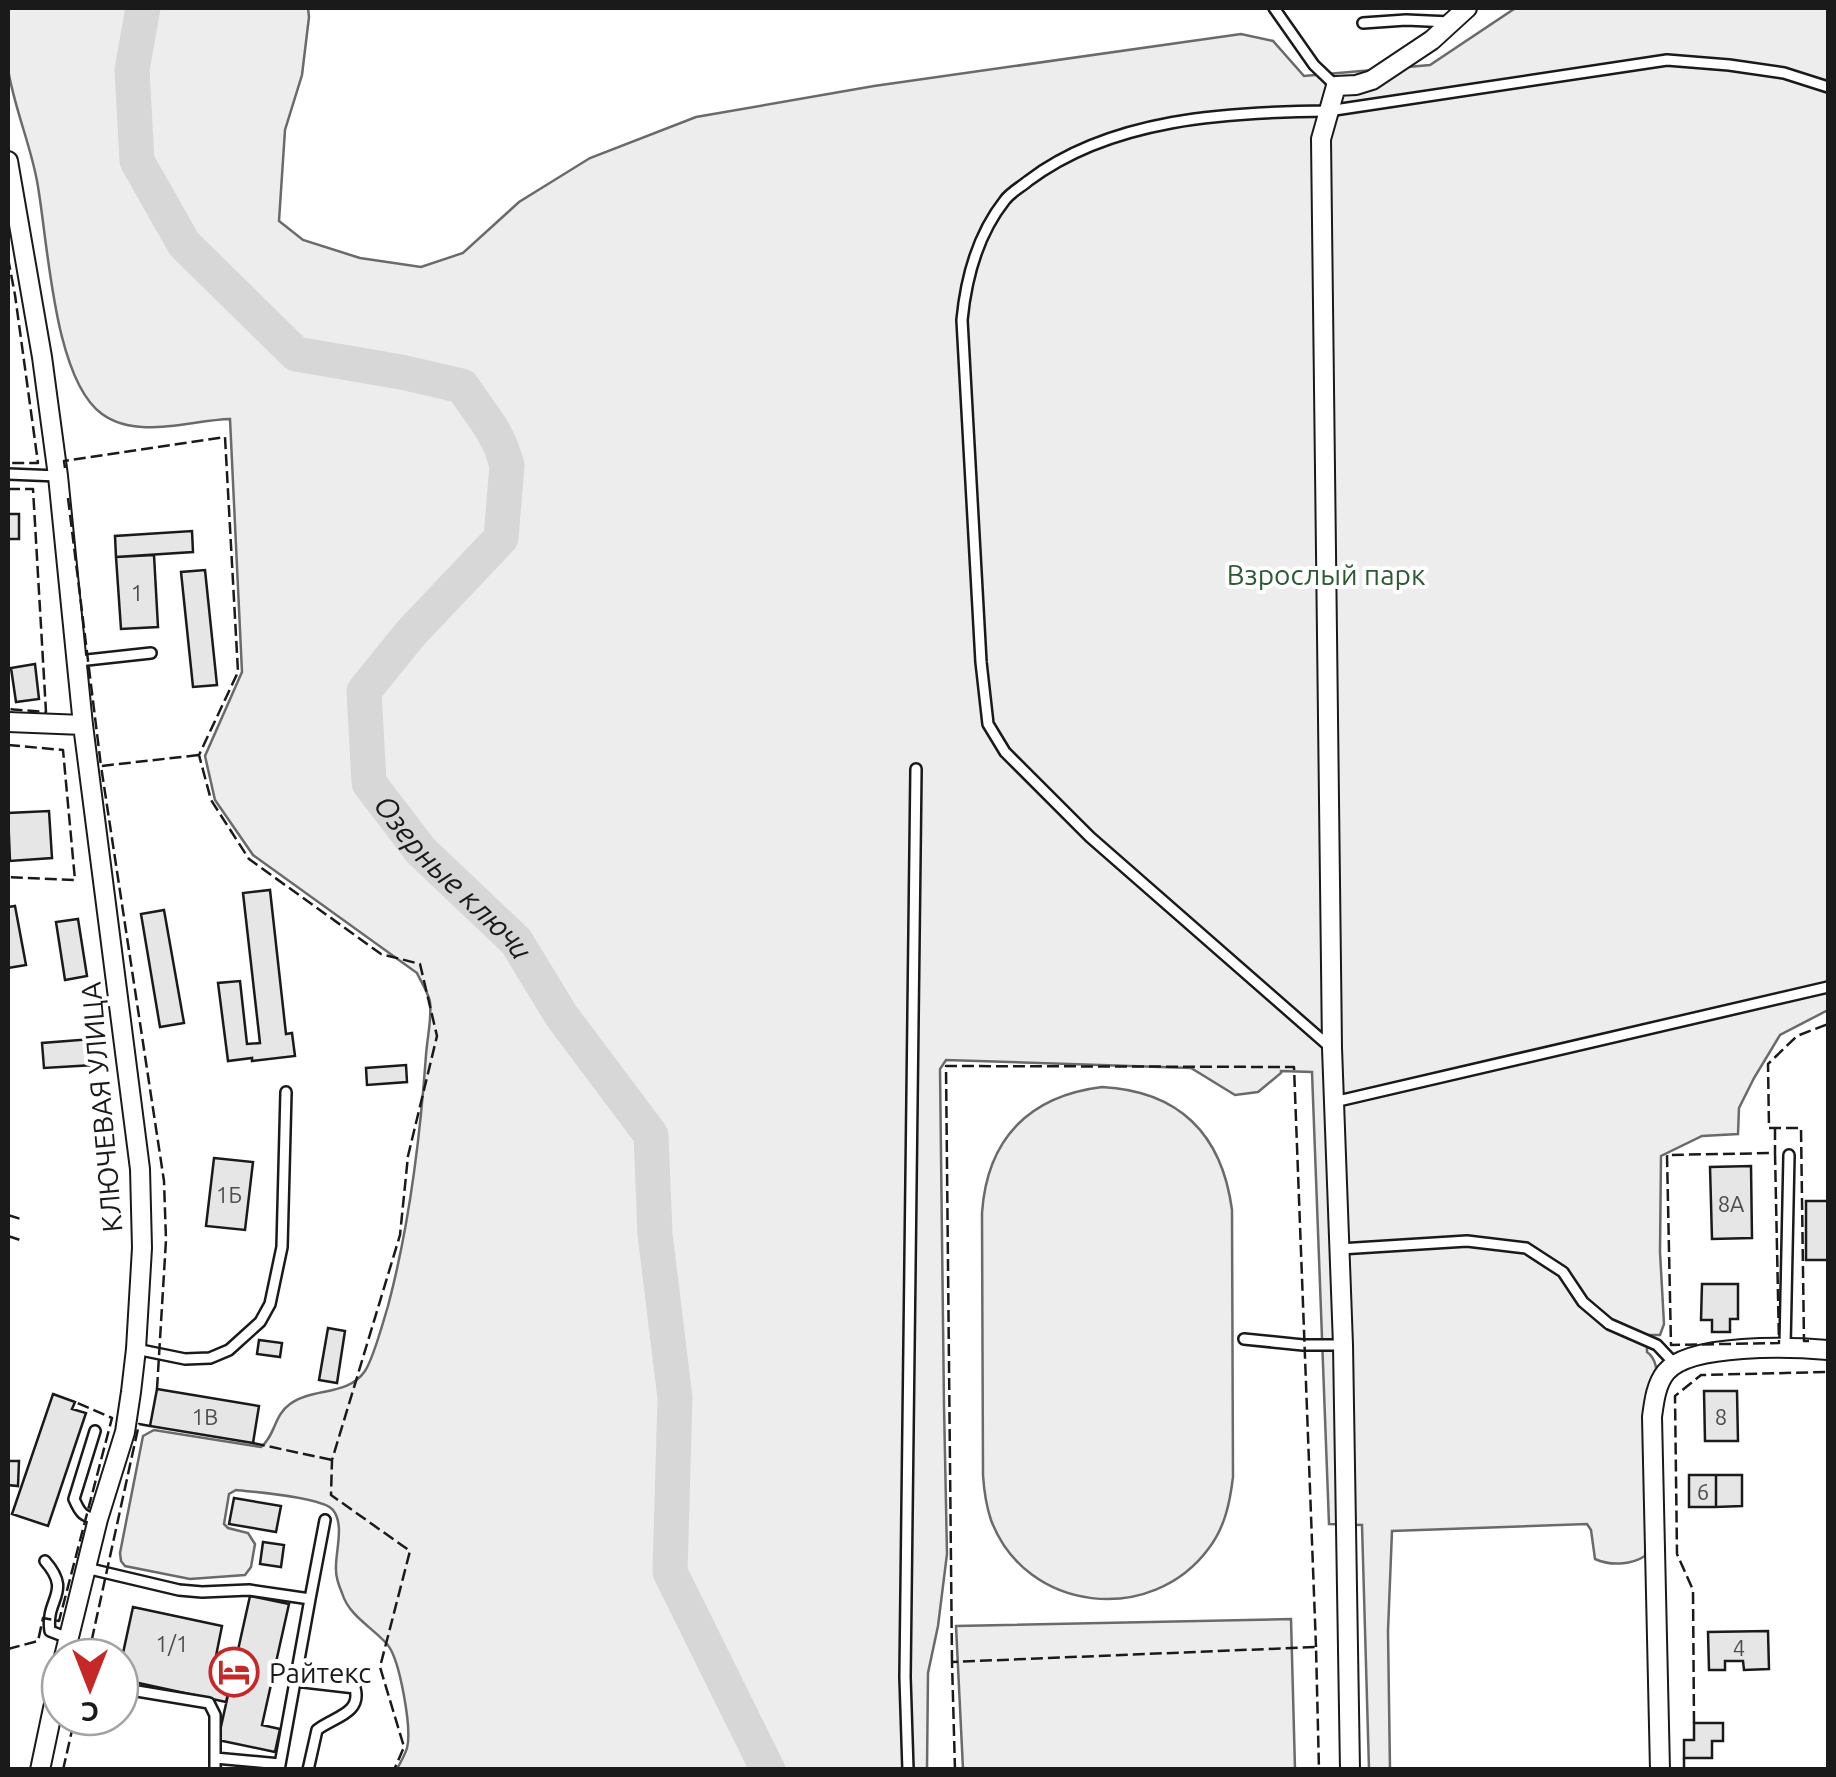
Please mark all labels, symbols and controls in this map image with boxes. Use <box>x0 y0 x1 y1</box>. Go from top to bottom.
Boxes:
park label: Взрослый парк <box>1227 559 1425 590</box>
house number: 1 <box>131 580 143 605</box>
water label: Озерные ключи <box>367 788 540 965</box>
street label: КЛЮЧЕВАЯ УЛИЦА <box>75 981 127 1233</box>
house number: 1Б <box>216 1182 242 1207</box>
house number: 8А <box>1718 1191 1745 1216</box>
house number: 1В <box>192 1404 218 1429</box>
house number: 8 <box>1715 1404 1727 1429</box>
house number: 6 <box>1697 1479 1709 1504</box>
house number: 1/1 <box>156 1631 188 1656</box>
house number: 4 <box>1733 1635 1745 1660</box>
north arrow <box>40 1637 140 1737</box>
hotel icon: Райтекс <box>208 1646 260 1698</box>
place label: Райтекс <box>269 1657 371 1688</box>
text: С <box>81 1697 99 1728</box>

